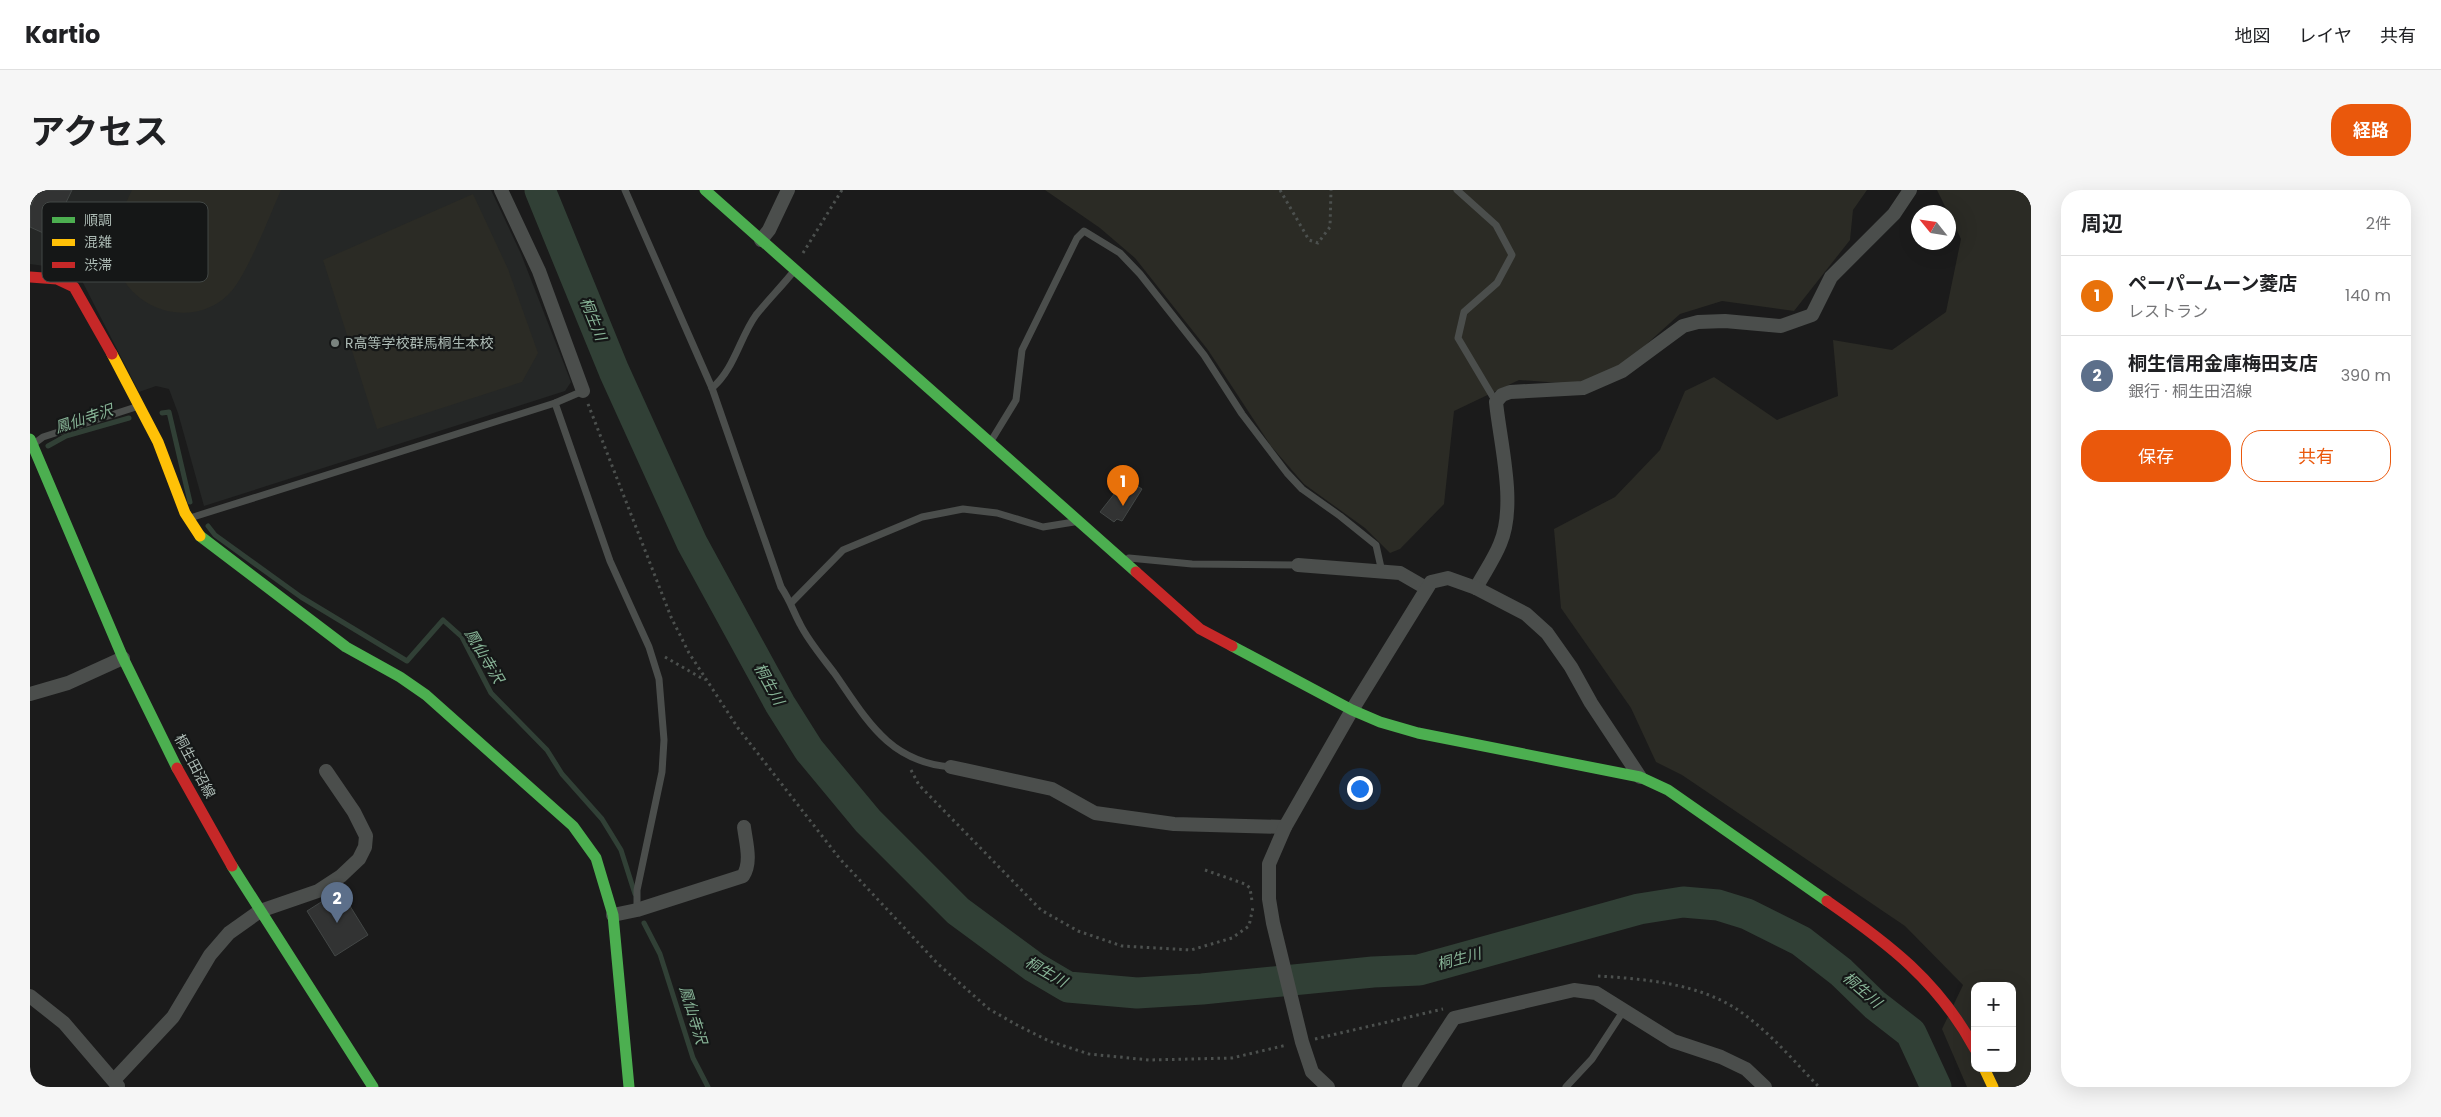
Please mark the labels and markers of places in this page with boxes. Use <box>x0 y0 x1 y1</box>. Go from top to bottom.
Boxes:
place label: R高等学校群馬桐生本校 <box>345 333 494 353</box>
marker: R高等学校群馬桐生本校 <box>329 337 341 349</box>
pin: 1 <box>1107 465 1139 506</box>
pin: 2 <box>321 882 353 923</box>

